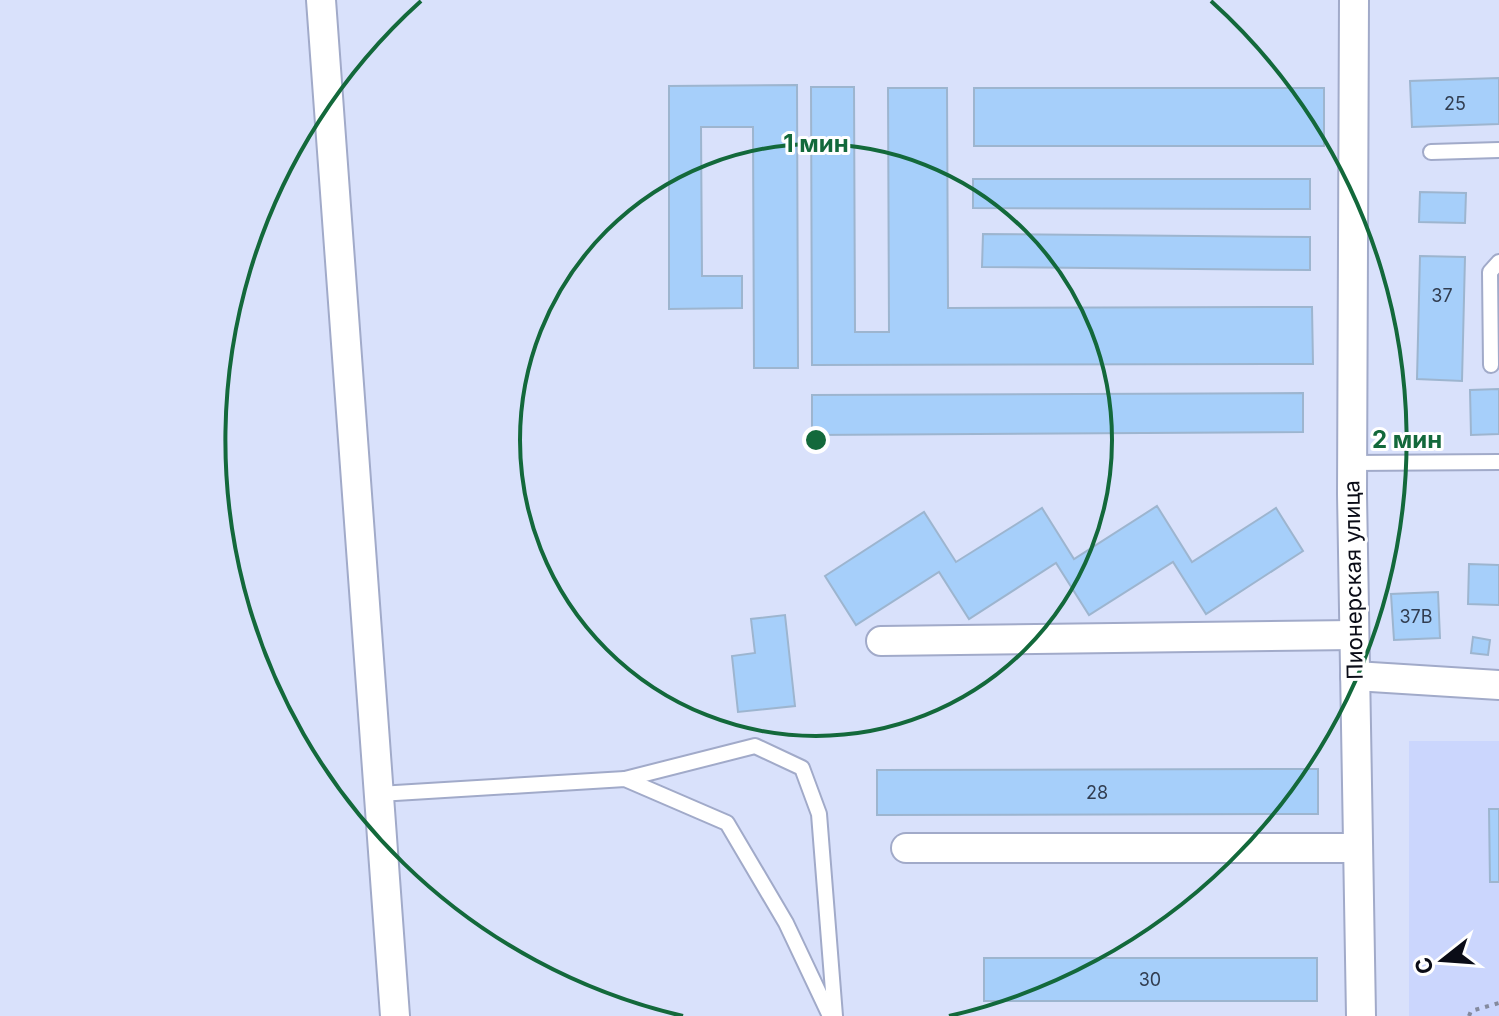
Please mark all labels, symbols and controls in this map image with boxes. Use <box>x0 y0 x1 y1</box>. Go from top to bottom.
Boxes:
house number: 25 <box>1444 93 1466 114</box>
text: 1 мин <box>783 129 849 158</box>
house number: 37 <box>1431 285 1453 306</box>
text: 2 мин <box>1372 425 1442 454</box>
centre of rings <box>802 426 830 454</box>
street label: Пионерская улица <box>1338 480 1368 680</box>
house number: 37В <box>1399 606 1433 627</box>
house number: 28 <box>1086 782 1108 803</box>
north arrow <box>1403 920 1483 1000</box>
text: С <box>1409 954 1439 977</box>
house number: 30 <box>1139 969 1161 990</box>

